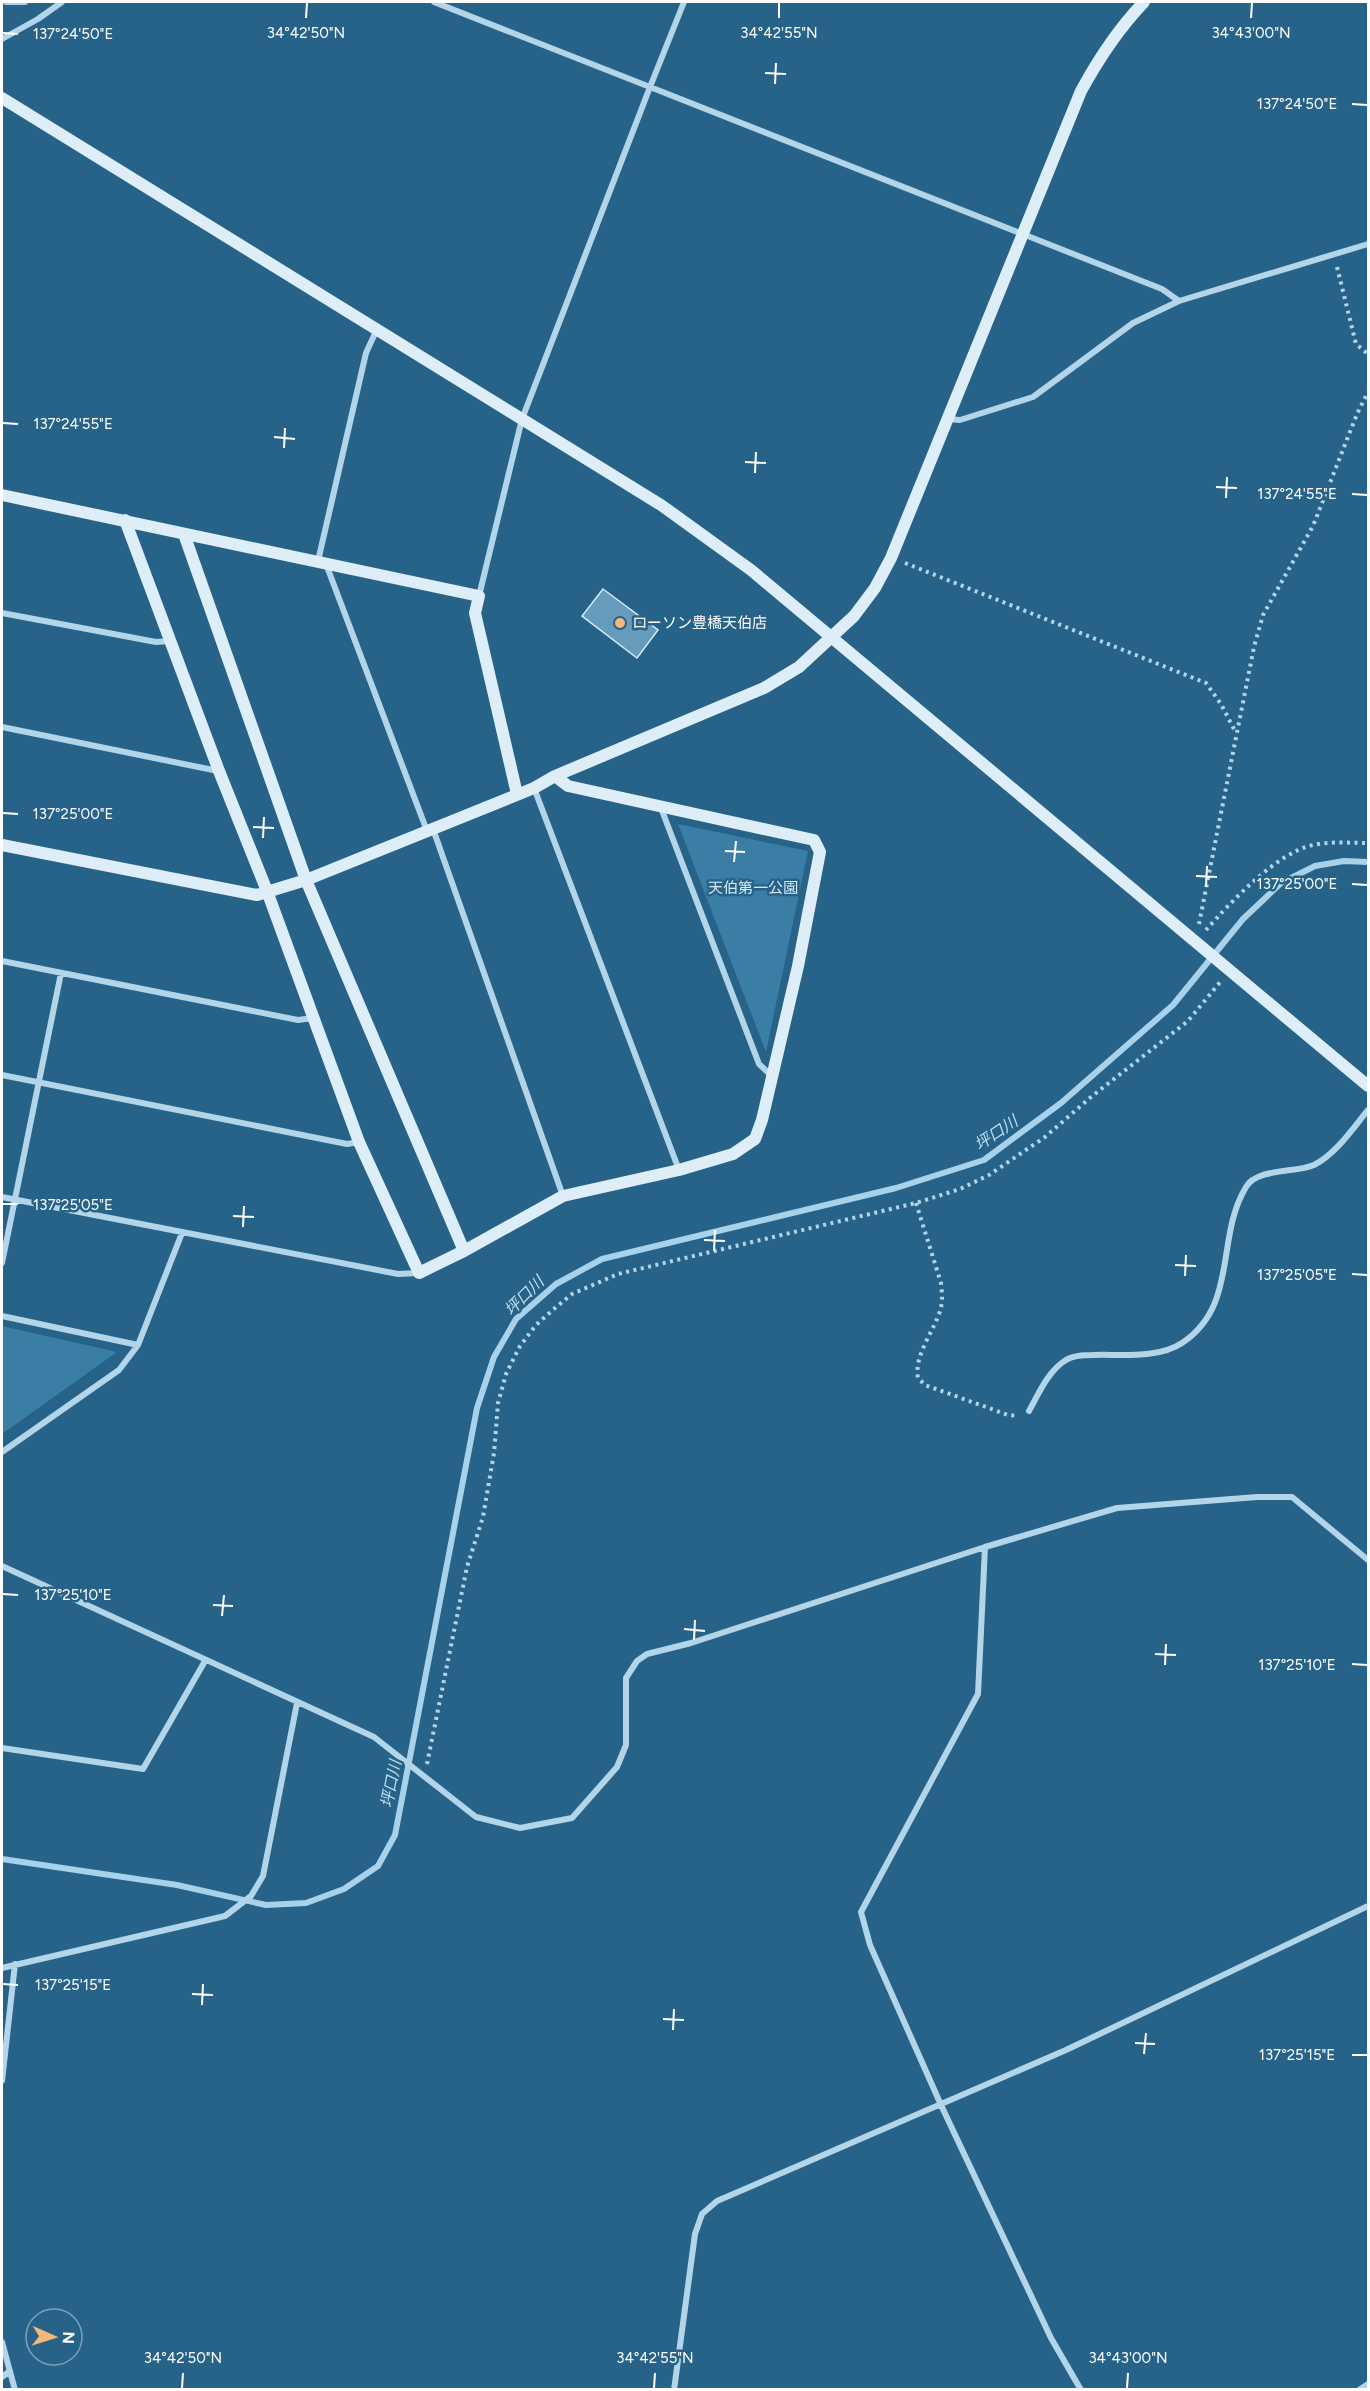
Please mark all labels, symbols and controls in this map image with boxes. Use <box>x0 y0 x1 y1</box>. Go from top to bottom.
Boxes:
text: 34°42'50"N <box>267 24 345 42</box>
text: 34°42'55"N <box>740 24 818 42</box>
text: 34°43'00"N <box>1211 24 1291 42</box>
text: 137°24'50"E <box>33 25 113 43</box>
text: 137°24'50"E <box>1257 95 1337 113</box>
text: 137°24'55"E <box>33 415 113 433</box>
text: 137°24'55"E <box>1257 485 1337 503</box>
place label: ローソン豊橋天伯店 <box>632 614 767 632</box>
marker: ローソン豊橋天伯店 <box>613 616 627 630</box>
text: 137°25'00"E <box>33 805 113 823</box>
text: 137°25'00"E <box>1257 875 1337 893</box>
park label: 天伯第一公園 <box>708 879 798 897</box>
water label: 坪口川 <box>971 1111 1023 1154</box>
text: 137°25'05"E <box>33 1196 113 1214</box>
text: 137°25'05"E <box>1257 1266 1337 1284</box>
water label: 坪口川 <box>500 1271 549 1320</box>
text: 137°25'10"E <box>34 1586 112 1604</box>
text: 137°25'10"E <box>1258 1656 1336 1674</box>
water label: 坪口川 <box>377 1757 405 1809</box>
text: 137°25'15"E <box>35 1976 111 1994</box>
text: 137°25'15"E <box>1259 2046 1335 2064</box>
north arrow <box>24 2307 84 2367</box>
text: N <box>59 2331 78 2344</box>
text: 34°42'50"N <box>144 2349 222 2367</box>
text: 34°42'55"N <box>616 2349 694 2367</box>
text: 34°43'00"N <box>1088 2349 1168 2367</box>

